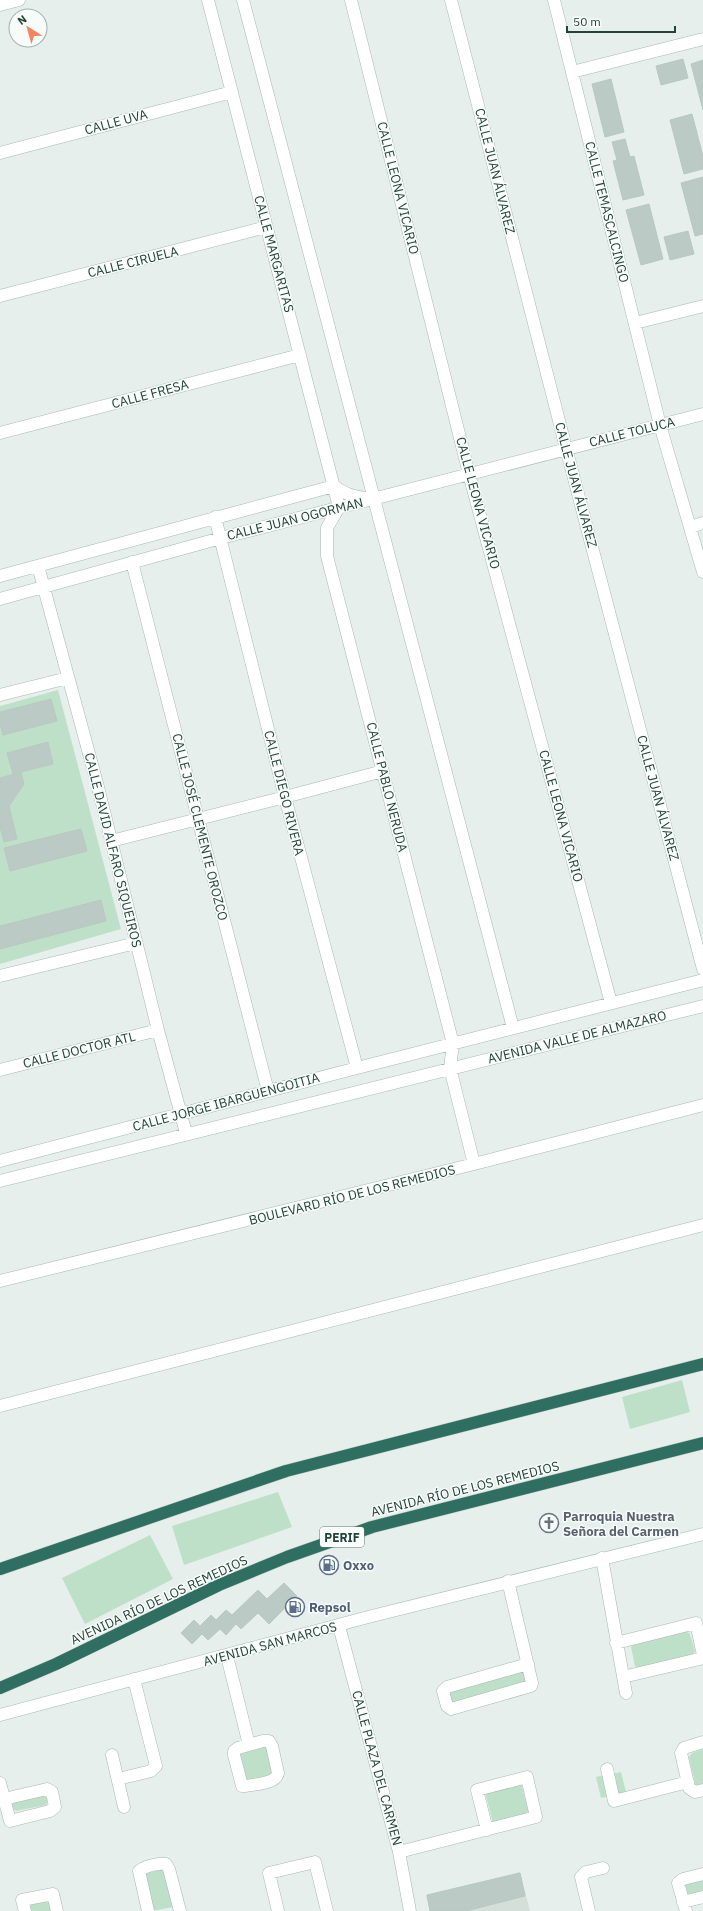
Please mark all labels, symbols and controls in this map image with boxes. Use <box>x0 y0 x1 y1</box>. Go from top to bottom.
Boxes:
north arrow <box>8 8 48 48</box>
scale bar <box>567 8 675 34</box>
text: N <box>15 12 29 28</box>
text: 50 m <box>573 14 601 29</box>
street label: CALLE UVA <box>83 105 150 139</box>
street label: CALLE JUAN ÁLVAREZ <box>471 106 519 236</box>
street label: CALLE LEONA VICARIO <box>373 120 423 256</box>
street label: CALLE TEMASCALCINGO <box>581 140 633 284</box>
street label: CALLE MARGARITAS <box>250 194 298 314</box>
street label: CALLE CIRUELA <box>86 242 181 281</box>
street label: CALLE FRESA <box>110 375 191 412</box>
street label: CALLE TOLUCA <box>587 413 677 451</box>
street label: CALLE JUAN ÁLVAREZ <box>551 420 601 550</box>
street label: CALLE LEONA VICARIO <box>452 435 504 571</box>
street label: CALLE JUAN OGORMAN <box>225 494 365 544</box>
street label: CALLE PABLO NERUDA <box>363 720 412 854</box>
street label: CALLE DIEGO RIVERA <box>260 729 308 858</box>
street label: CALLE JOSÉ CLEMENTE OROZCO <box>168 732 232 922</box>
street label: CALLE JUAN ÁLVAREZ <box>633 733 683 863</box>
street label: CALLE LEONA VICARIO <box>535 748 587 884</box>
street label: CALLE DAVID ALFARO SIQUEIROS <box>81 751 145 949</box>
street label: AVENIDA VALLE DE ALMAZARO <box>486 1007 668 1067</box>
street label: CALLE DOCTOR ATL <box>21 1028 137 1072</box>
street label: CALLE JORGE IBARGUENGOITIA <box>131 1069 322 1135</box>
street label: BOULEVARD RÍO DE LOS REMEDIOS <box>247 1161 457 1229</box>
street label: AVENIDA RÍO DE LOS REMEDIOS <box>369 1457 561 1521</box>
place label: Parroquia Nuestra Señora del Carmen <box>563 1508 679 1540</box>
church icon: Parroquia Nuestra Señora del Carmen <box>538 1512 560 1534</box>
road number: PERIF <box>320 1527 364 1547</box>
street label: AVENIDA RÍO DE LOS REMEDIOS <box>68 1551 250 1649</box>
fuel station icon: Oxxo <box>318 1554 340 1576</box>
place label: Oxxo <box>343 1557 374 1574</box>
fuel station icon: Repsol <box>284 1596 306 1618</box>
place label: Repsol <box>309 1599 351 1616</box>
street label: AVENIDA SAN MARCOS <box>201 1618 339 1670</box>
street label: CALLE PLAZA DEL CARMEN <box>348 1689 406 1847</box>

